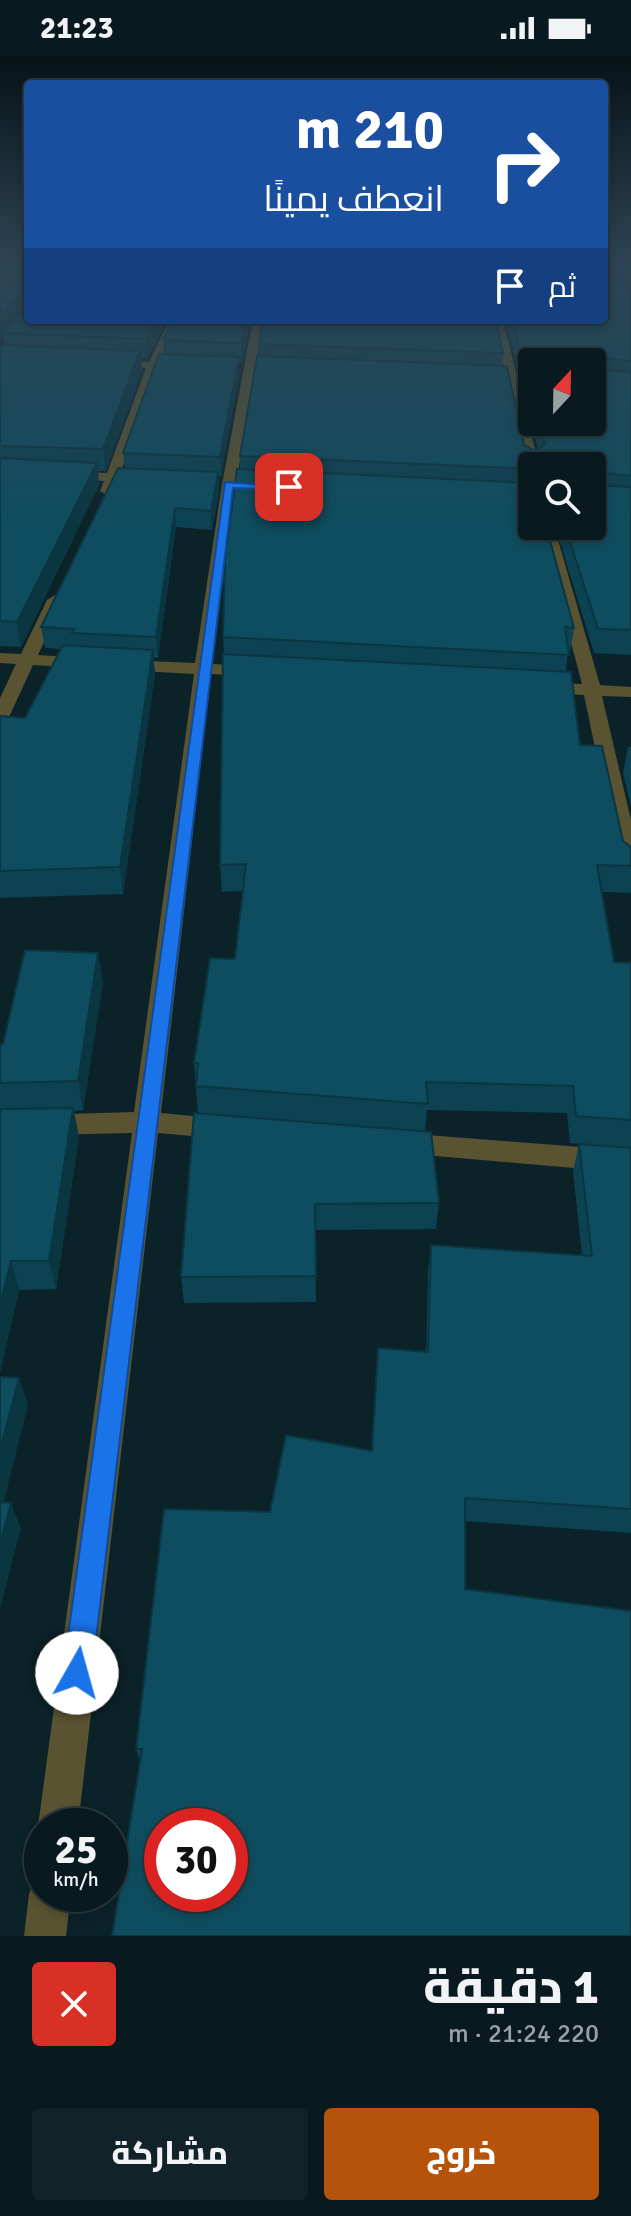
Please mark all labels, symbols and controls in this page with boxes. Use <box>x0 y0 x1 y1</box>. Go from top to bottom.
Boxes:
text: 21:23 <box>40 10 114 47</box>
text: 210 m <box>296 95 444 164</box>
icon: right <box>472 112 576 216</box>
text: انعطف يمينًا <box>263 177 444 222</box>
icon: arrive <box>488 264 532 308</box>
text: ثم <box>548 269 576 306</box>
north arrow <box>518 348 606 436</box>
map controls <box>518 348 606 540</box>
button: search <box>518 452 606 540</box>
pin <box>255 453 323 521</box>
icon: arrive <box>267 465 311 509</box>
position arrow <box>35 1631 119 1715</box>
speed limit sign: 30 <box>144 1808 248 1912</box>
text: 25 <box>54 1825 98 1875</box>
text: km/h <box>53 1867 99 1892</box>
text: 1 دقيقة <box>423 1958 599 2017</box>
button: close <box>32 1962 116 2046</box>
text: 220 m · 21:24 <box>448 2018 599 2050</box>
button: مشاركة <box>32 2108 308 2200</box>
button: خروج <box>324 2108 599 2200</box>

